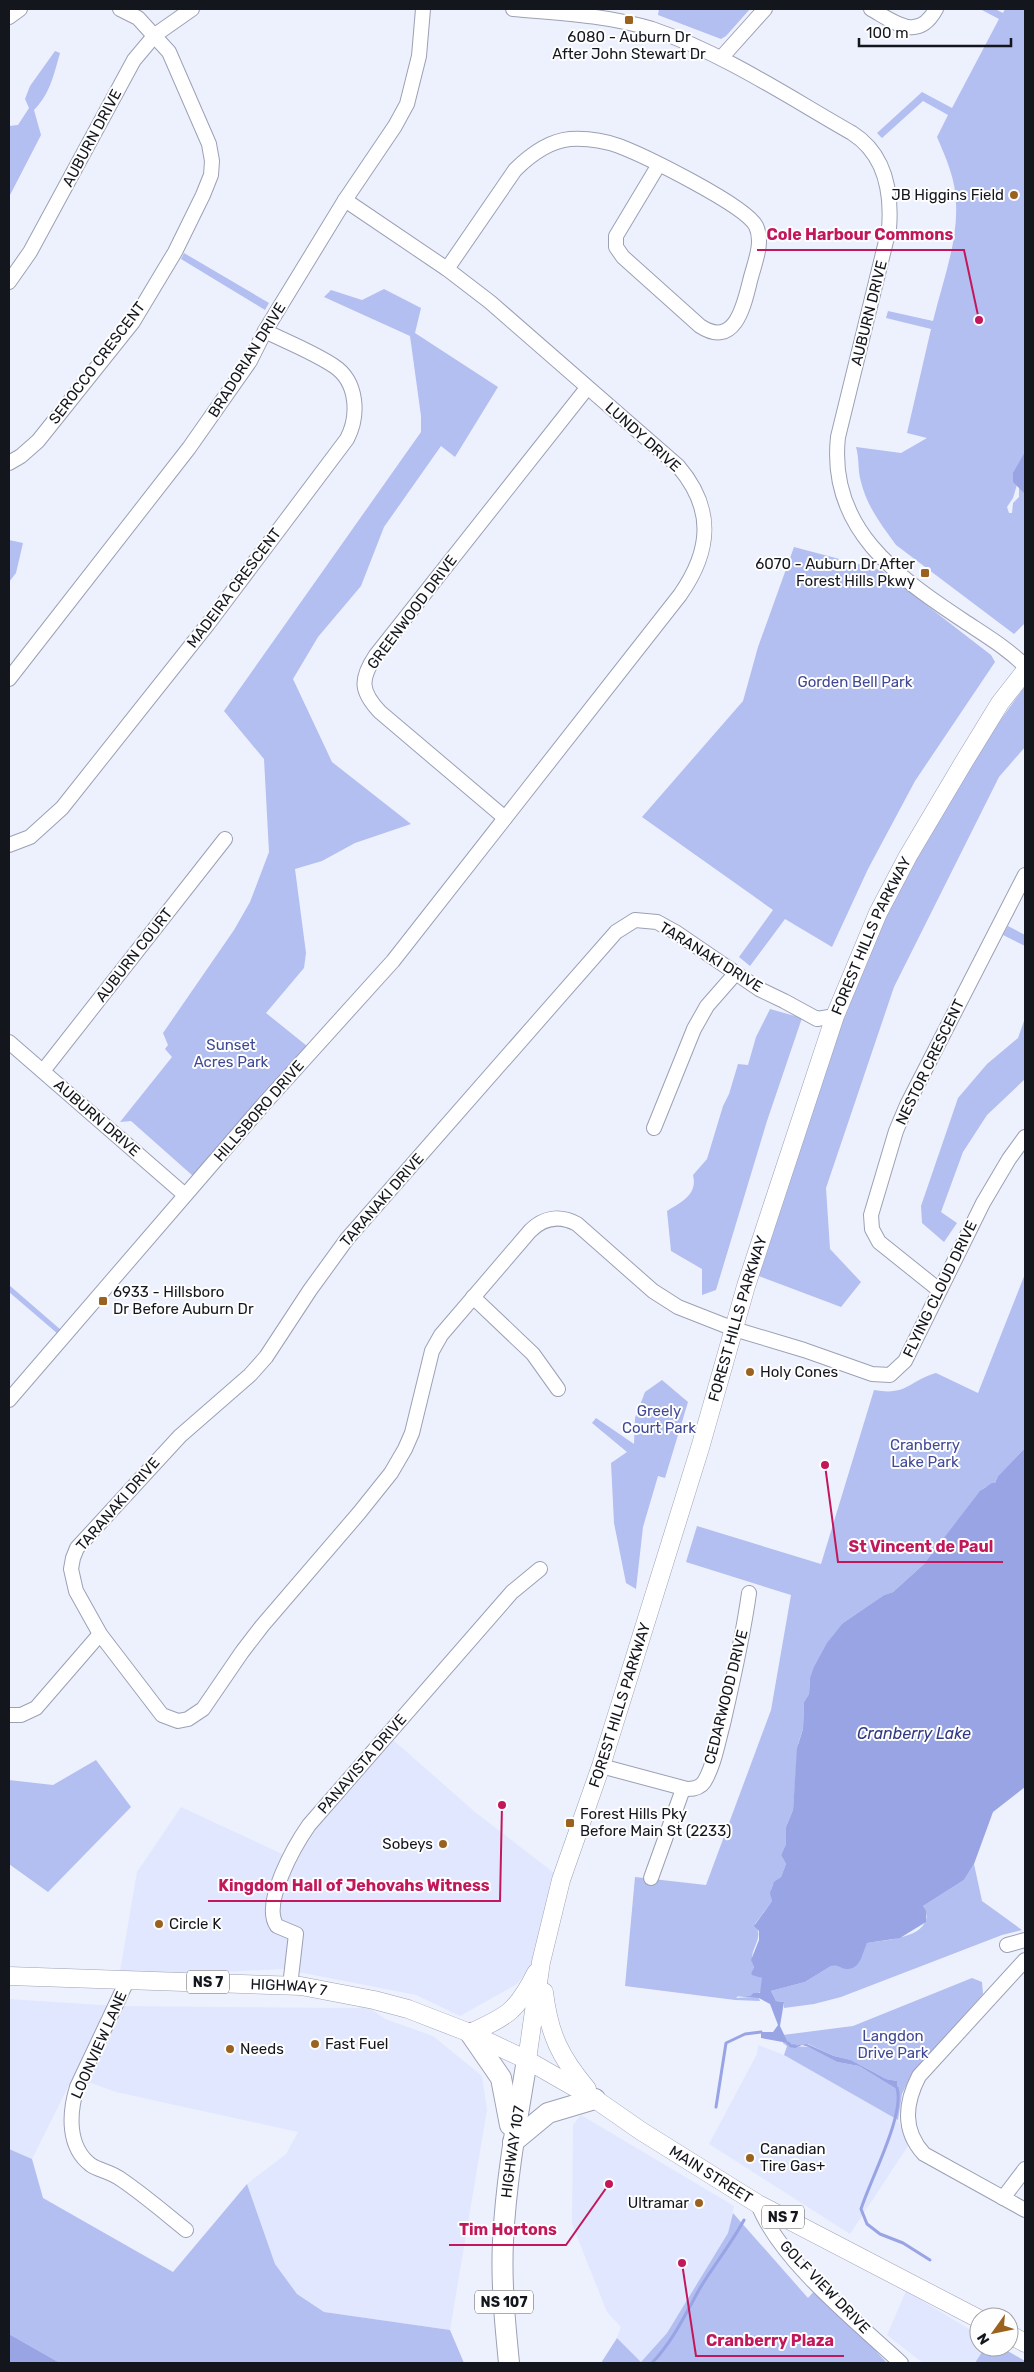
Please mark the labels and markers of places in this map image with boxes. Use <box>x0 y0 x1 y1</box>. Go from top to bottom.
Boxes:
marker: 6080 - Auburn Dr After John Stewart Dr <box>623 14 635 26</box>
place label: 6080 - Auburn Dr After John Stewart Dr <box>552 28 706 63</box>
place label: JB Higgins Field <box>891 186 1004 204</box>
marker: JB Higgins Field <box>1008 189 1020 201</box>
callout: Cole Harbour Commons <box>757 219 964 250</box>
place label: 6070 - Auburn Dr After Forest Hills Pkwy <box>755 555 915 590</box>
marker: 6070 - Auburn Dr After Forest Hills Pkwy <box>919 567 931 579</box>
place label: 6933 - Hillsboro Dr Before Auburn Dr <box>113 1283 254 1318</box>
marker: 6933 - Hillsboro Dr Before Auburn Dr <box>97 1295 109 1307</box>
place label: Holy Cones <box>760 1363 839 1381</box>
marker: Holy Cones <box>744 1366 756 1378</box>
callout: St Vincent de Paul <box>838 1531 1003 1562</box>
place label: Forest Hills Pky Before Main St (2233) <box>580 1805 731 1840</box>
marker: Forest Hills Pky Before Main St (2233) <box>564 1817 576 1829</box>
place label: Sobeys <box>382 1835 433 1853</box>
marker: Sobeys <box>437 1838 449 1850</box>
callout: Kingdom Hall of Jehovahs Witness <box>208 1870 500 1901</box>
place label: Circle K <box>169 1915 221 1933</box>
marker: Circle K <box>153 1918 165 1930</box>
place label: Fast Fuel <box>325 2035 388 2053</box>
marker: Fast Fuel <box>309 2038 321 2050</box>
place label: Needs <box>240 2040 284 2058</box>
marker: Needs <box>224 2043 236 2055</box>
place label: Canadian Tire Gas+ <box>760 2140 826 2175</box>
marker: Canadian Tire Gas+ <box>744 2152 756 2164</box>
place label: Ultramar <box>628 2194 689 2212</box>
marker: Ultramar <box>693 2197 705 2209</box>
callout: Tim Hortons <box>449 2214 566 2245</box>
callout: Cranberry Plaza <box>696 2325 844 2356</box>

